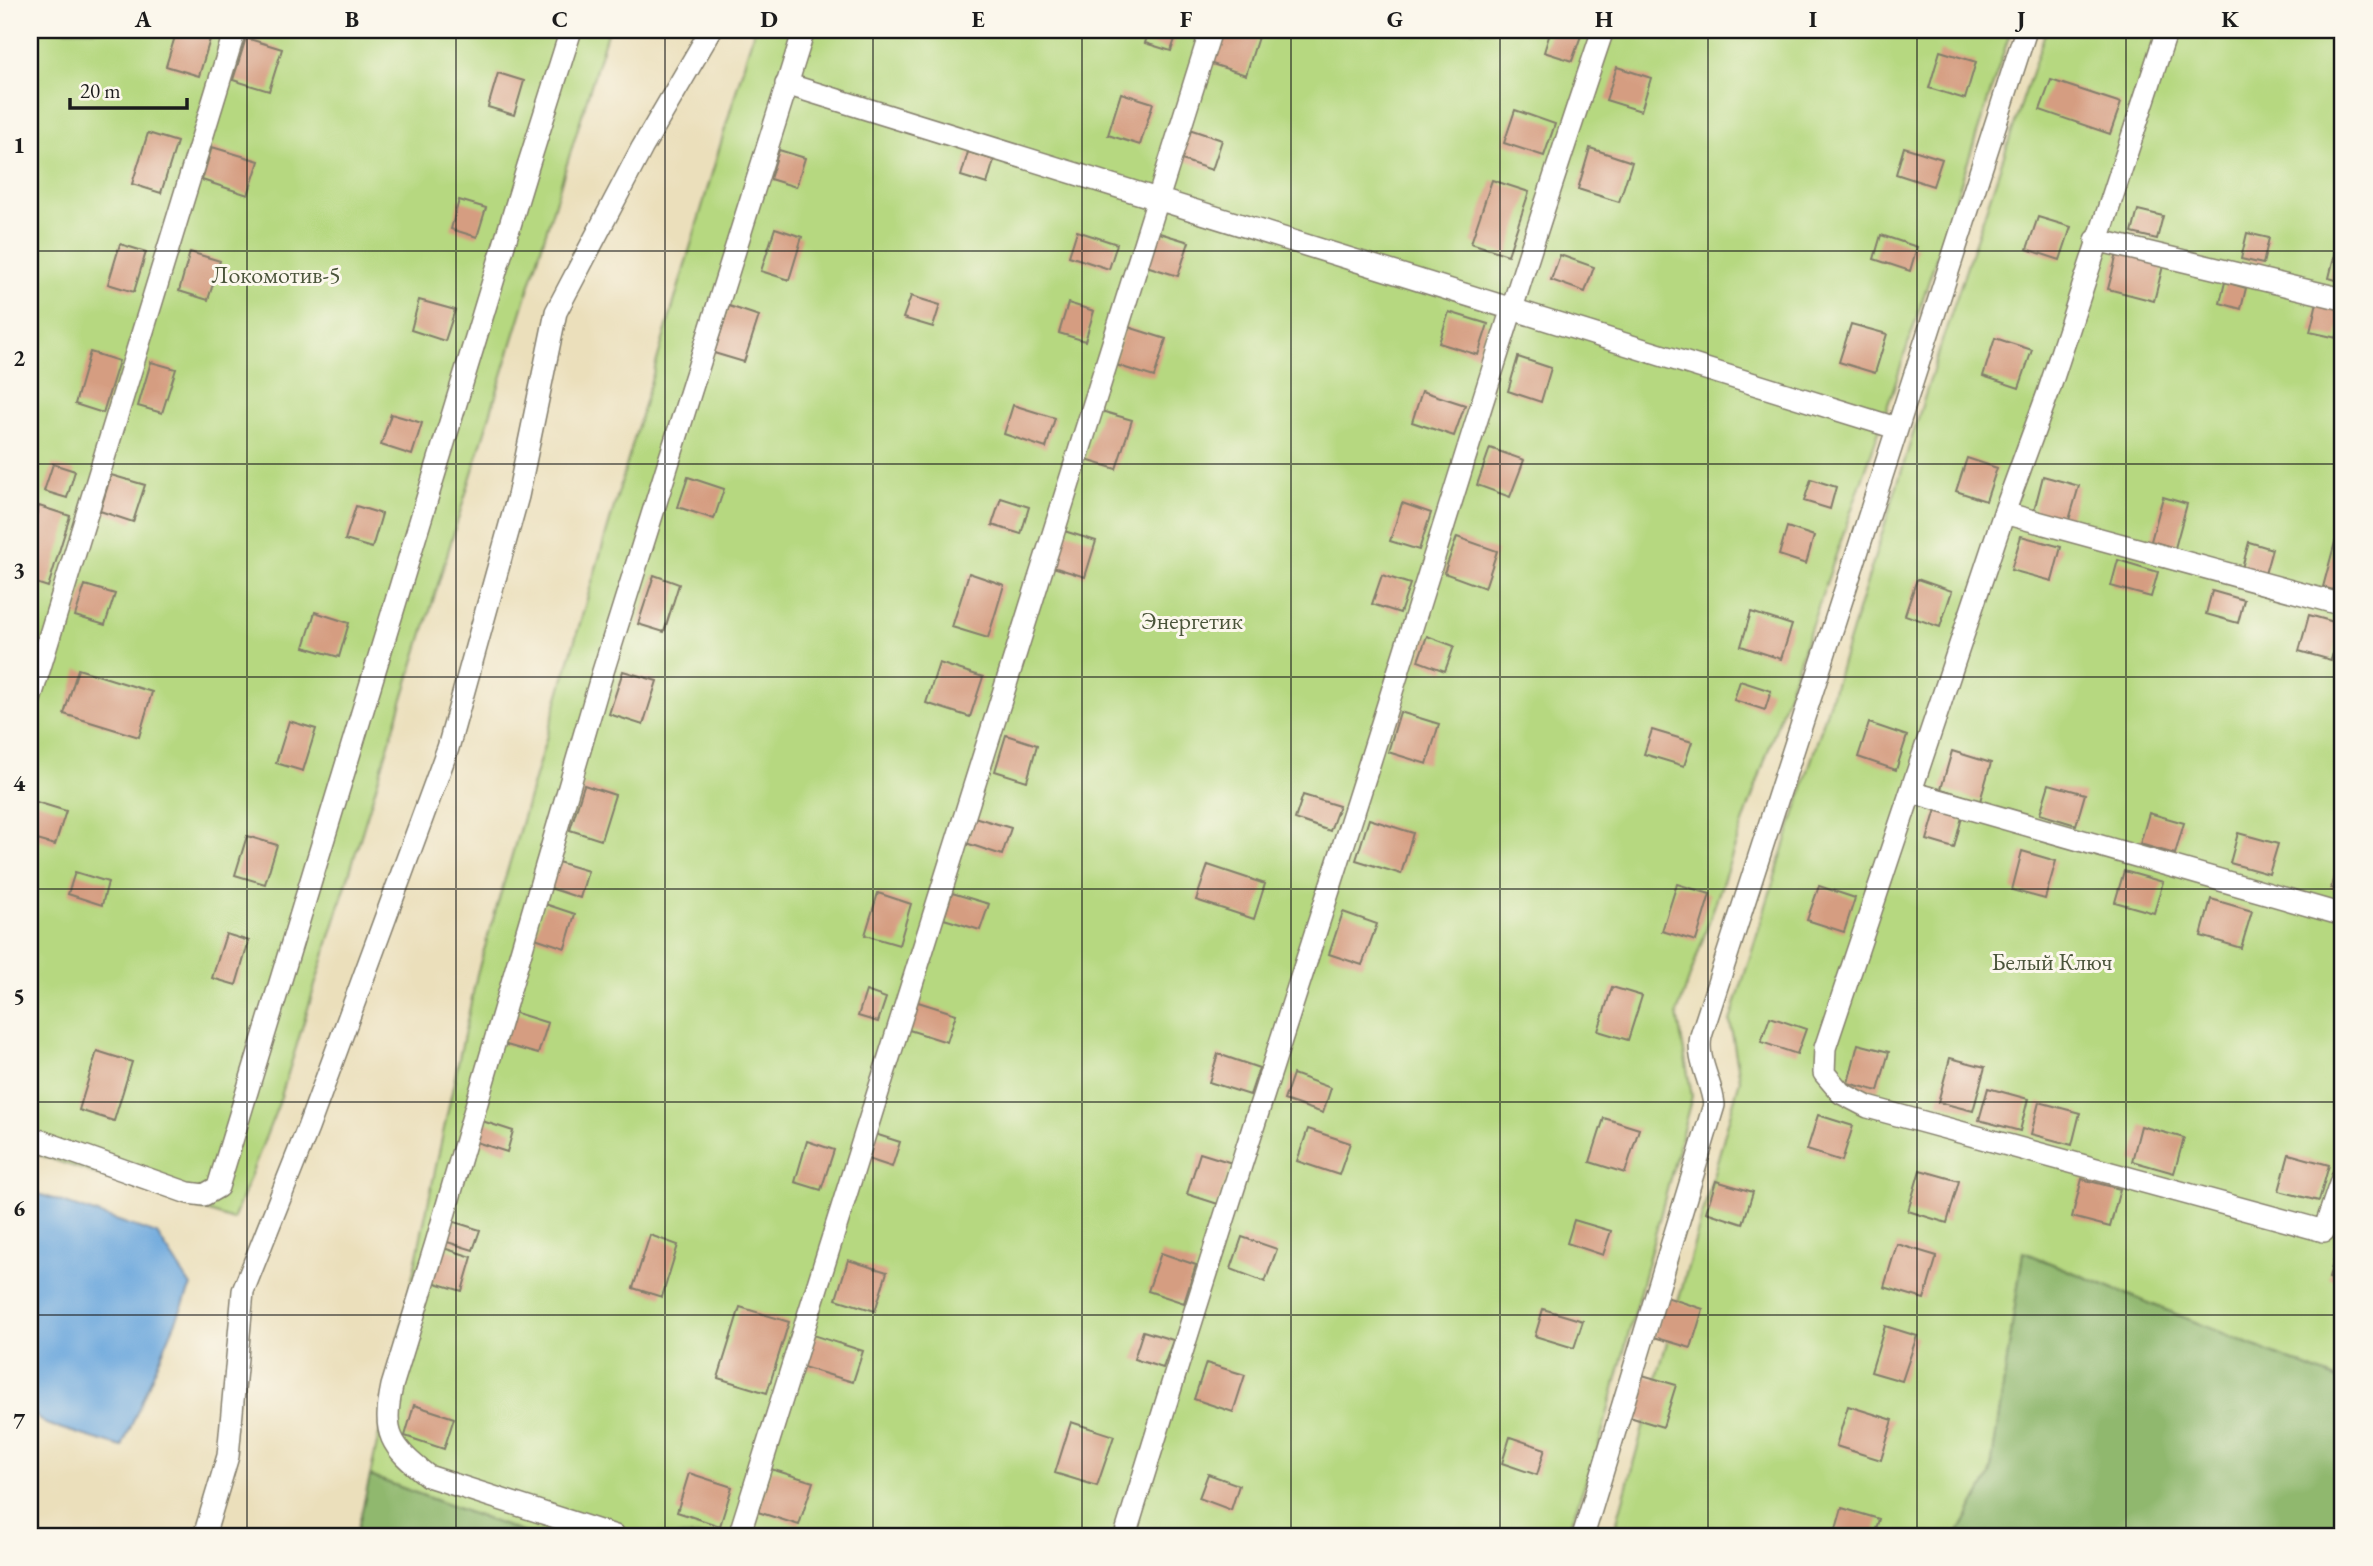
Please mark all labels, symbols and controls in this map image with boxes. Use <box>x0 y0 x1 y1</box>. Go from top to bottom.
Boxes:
text: A <box>134 4 152 34</box>
text: B <box>345 4 359 34</box>
text: C <box>552 4 568 34</box>
text: D <box>760 4 778 34</box>
text: E <box>971 4 985 34</box>
text: F <box>1180 4 1193 34</box>
text: G <box>1387 4 1403 34</box>
text: H <box>1595 4 1613 34</box>
text: I <box>1809 4 1817 34</box>
text: J <box>2015 4 2026 34</box>
text: K <box>2221 4 2239 34</box>
scale bar <box>70 66 187 110</box>
text: 20 m <box>80 77 121 104</box>
text: 1 <box>13 130 25 160</box>
park label: Локомотив-5 <box>211 259 341 290</box>
text: 2 <box>13 343 25 373</box>
text: 3 <box>13 555 25 585</box>
park label: Энергетик <box>1141 605 1243 636</box>
text: 4 <box>13 768 26 798</box>
park label: Белый Ключ <box>1991 946 2113 977</box>
text: 5 <box>13 981 25 1011</box>
text: 6 <box>13 1193 25 1223</box>
text: 7 <box>13 1406 26 1436</box>

